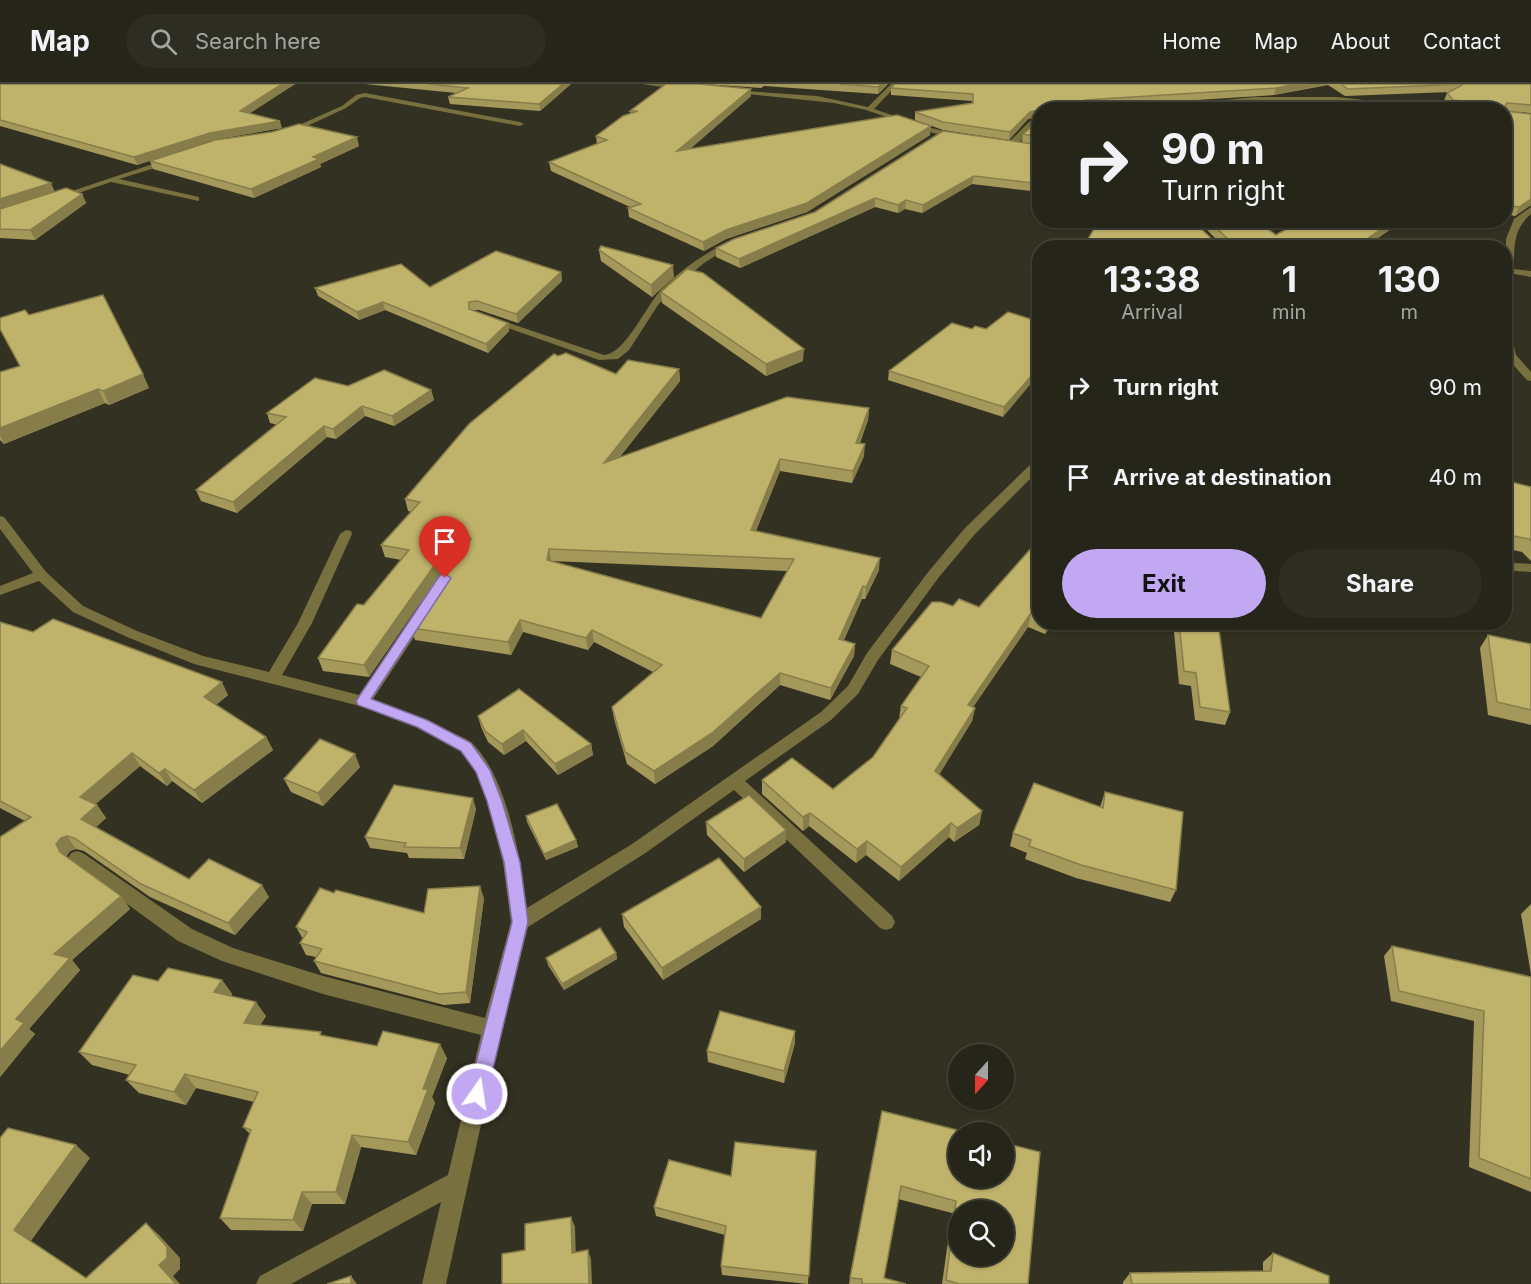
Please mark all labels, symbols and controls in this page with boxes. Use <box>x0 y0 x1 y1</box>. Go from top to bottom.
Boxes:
search box <box>126 14 546 68</box>
text: Map <box>30 24 90 58</box>
icon: search <box>147 25 180 58</box>
text: Search here <box>195 28 321 54</box>
text: Home <box>1162 29 1221 54</box>
text: Map <box>1254 29 1298 54</box>
text: About <box>1331 29 1390 54</box>
text: Contact <box>1423 29 1501 54</box>
text: 90 m <box>1161 123 1265 174</box>
icon: right <box>1062 126 1140 204</box>
text: Turn right <box>1161 174 1285 207</box>
text: 13:38 <box>1103 257 1201 301</box>
text: 1 <box>1281 257 1297 301</box>
text: 130 <box>1378 257 1441 301</box>
text: Arrival <box>1121 300 1183 324</box>
text: min <box>1272 300 1306 324</box>
text: m <box>1400 300 1418 324</box>
icon: right <box>1062 371 1095 404</box>
text: Turn right <box>1113 374 1219 400</box>
text: 90 m <box>1429 374 1482 400</box>
icon: arrive <box>1062 461 1095 494</box>
text: Arrive at destination <box>1113 464 1332 490</box>
text: 40 m <box>1428 464 1482 490</box>
pin <box>419 516 470 578</box>
icon: arrive <box>428 525 461 558</box>
button: Exit <box>1062 549 1266 618</box>
button: Share <box>1278 549 1482 618</box>
north arrow <box>948 1044 1014 1110</box>
map controls <box>948 1044 1014 1266</box>
position arrow <box>445 1062 509 1126</box>
button: sound <box>948 1122 1014 1188</box>
button: search <box>948 1200 1014 1266</box>

